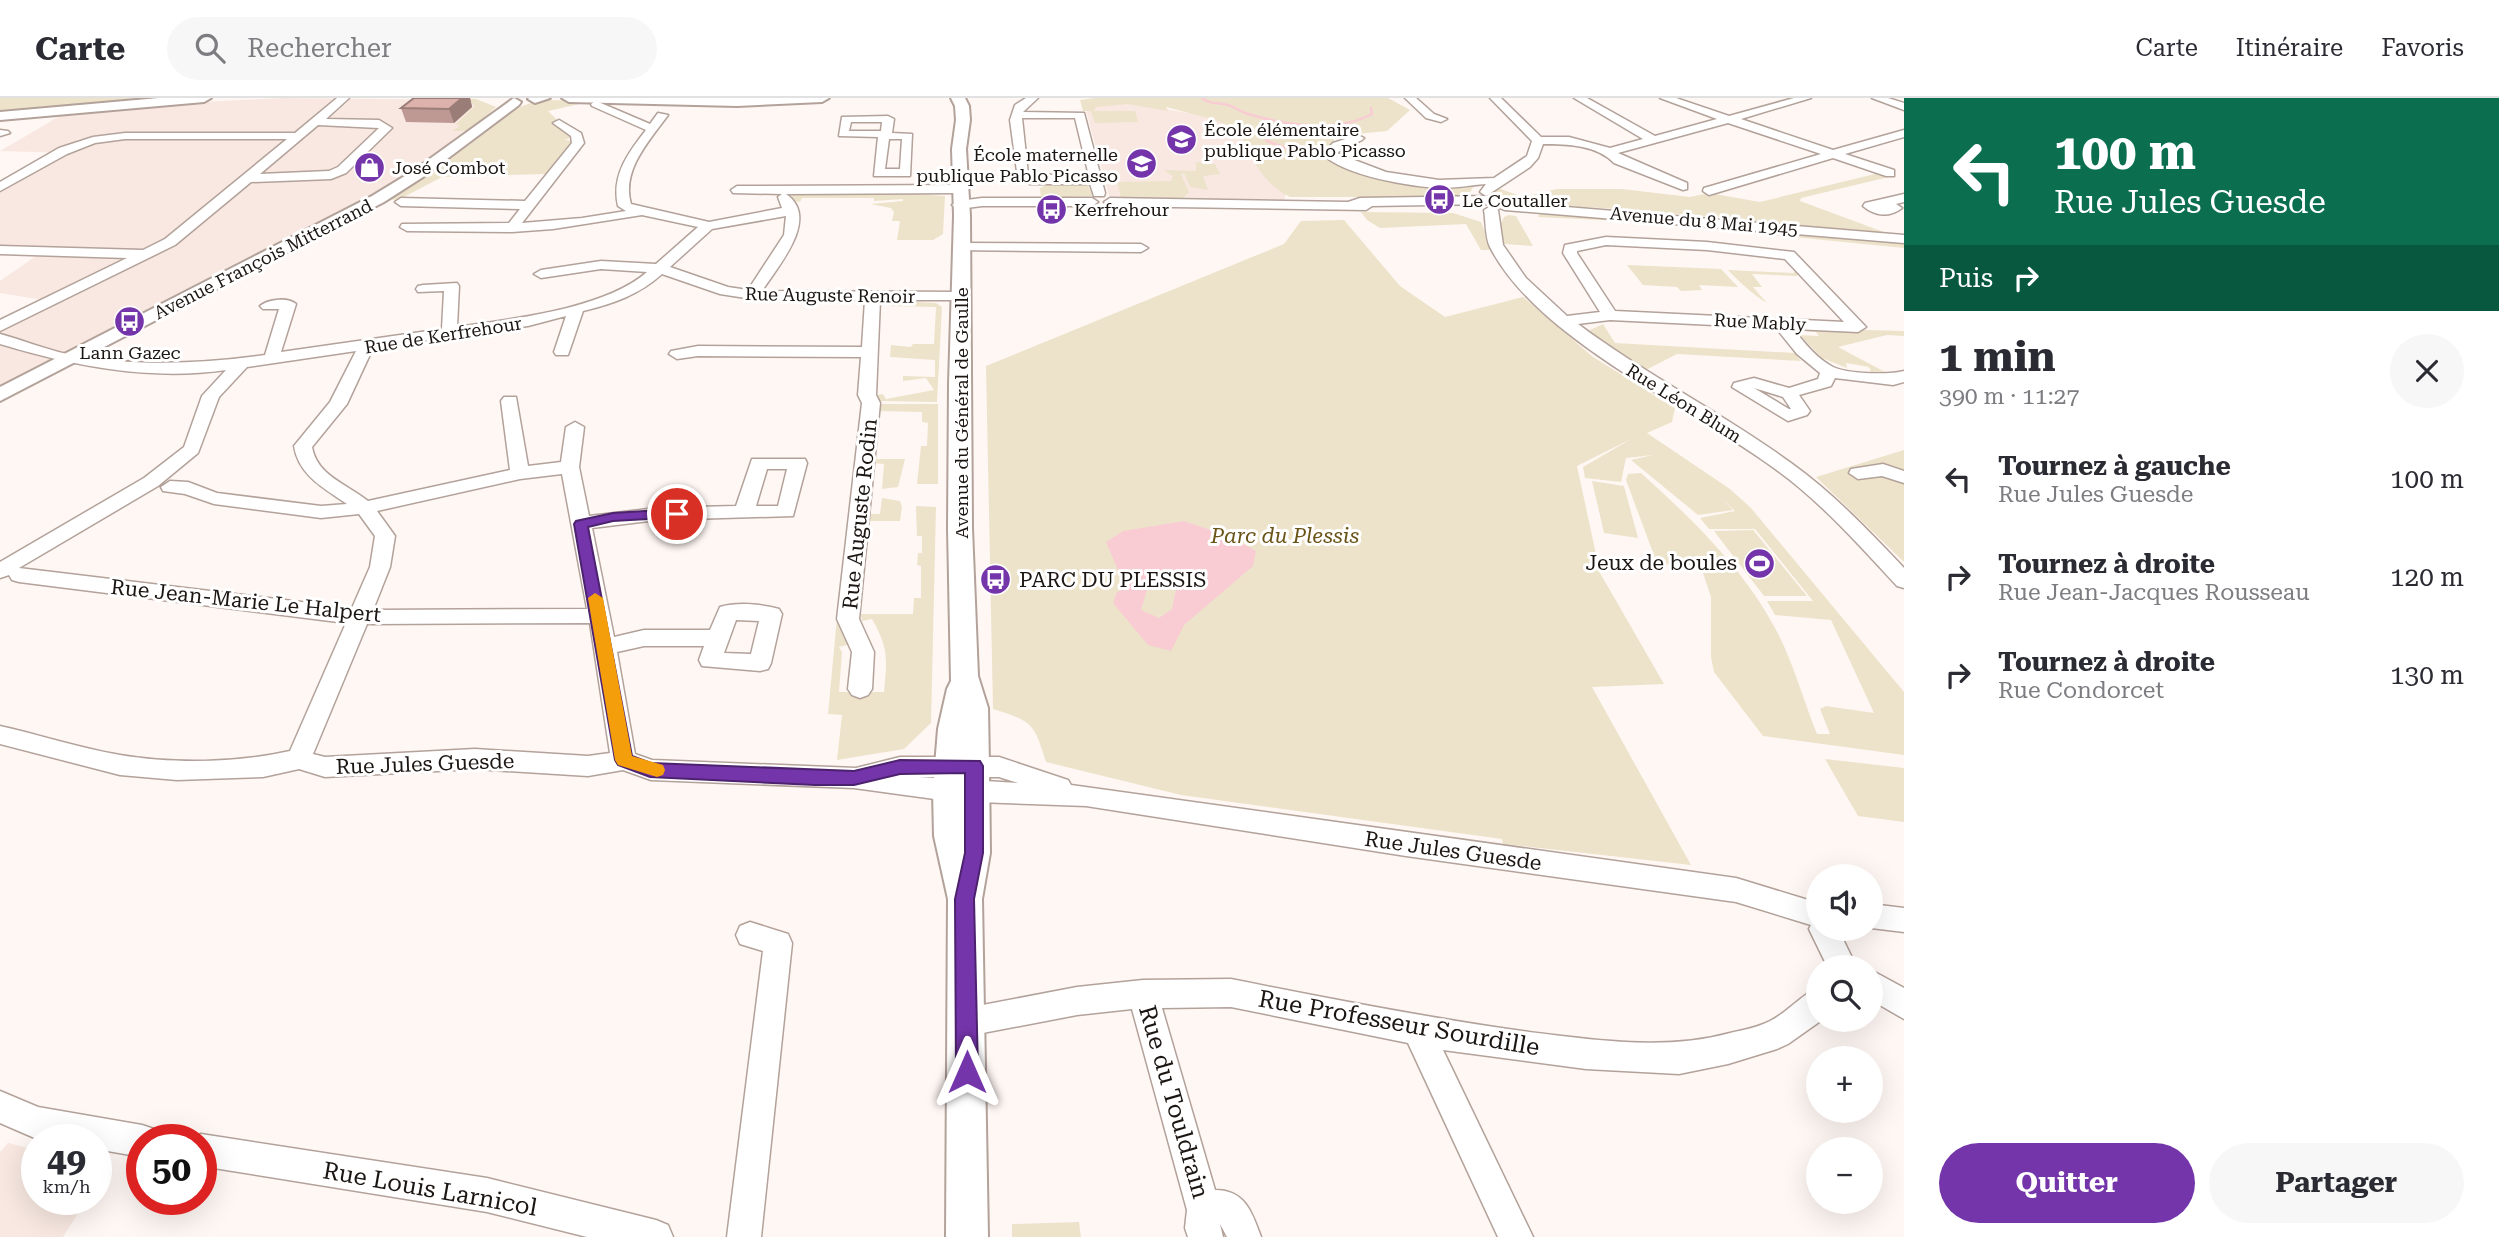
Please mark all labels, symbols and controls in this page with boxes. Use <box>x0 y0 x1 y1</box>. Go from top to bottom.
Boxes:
search box <box>167 17 657 80</box>
text: Carte <box>35 29 125 68</box>
icon: search <box>191 29 229 67</box>
text: Rechercher <box>247 33 392 63</box>
text: Carte <box>2136 34 2198 62</box>
text: Itinéraire <box>2236 34 2343 62</box>
text: Favoris <box>2381 34 2464 62</box>
place label: École élémentaire publique Pablo Picasso <box>1204 119 1406 161</box>
school or university icon: École élémentaire publique Pablo Picasso <box>1164 122 1198 156</box>
text: 100 m <box>2054 124 2196 181</box>
icon: left <box>1939 126 2030 217</box>
place label: École maternelle publique Pablo Picasso <box>916 144 1118 186</box>
school or university icon: École maternelle publique Pablo Picasso <box>1124 147 1158 181</box>
shop icon: José Combot <box>352 150 386 184</box>
place label: José Combot <box>392 157 506 178</box>
bus stop icon: Le Coutaller <box>1422 183 1456 217</box>
text: Rue Jules Guesde <box>2054 183 2326 221</box>
place label: Le Coutaller <box>1462 190 1568 211</box>
bus stop icon: Kerfrehour <box>1034 192 1068 226</box>
street label: Avenue François Mitterrand <box>150 194 376 323</box>
place label: Kerfrehour <box>1074 199 1169 220</box>
street label: Avenue du 8 Mai 1945 <box>1609 202 1799 240</box>
icon: right <box>2007 259 2045 297</box>
text: Puis <box>1939 263 1993 293</box>
street label: Rue Auguste Renoir <box>745 283 915 307</box>
street label: Avenue du Général de Gaulle <box>951 287 972 539</box>
bus stop icon: Lann Gazec <box>113 305 147 339</box>
street label: Rue Mably <box>1713 309 1807 335</box>
street label: Rue de Kerfrehour <box>363 312 523 358</box>
text: 1 min <box>1939 332 2056 381</box>
button: close <box>2390 334 2464 408</box>
place label: Lann Gazec <box>79 342 181 363</box>
street label: Rue Léon Blum <box>1623 359 1745 447</box>
text: 390 m · 11:27 <box>1939 383 2079 410</box>
street label: Rue Auguste Rodin <box>838 417 882 611</box>
text: Tournez à gauche <box>1998 451 2231 481</box>
icon: left <box>1939 460 1977 498</box>
text: 100 m <box>2390 464 2464 494</box>
text: Rue Jules Guesde <box>1998 481 2193 508</box>
pin <box>647 484 707 544</box>
icon: arrive <box>658 495 696 533</box>
park label: Parc du Plessis <box>1210 524 1359 548</box>
sports icon: Jeux de boules <box>1743 546 1777 580</box>
text: Tournez à droite <box>1998 549 2215 579</box>
place label: Jeux de boules <box>1585 551 1737 575</box>
icon: right <box>1939 558 1977 596</box>
text: 120 m <box>2390 562 2464 592</box>
bus stop icon: PARC DU PLESSIS <box>979 563 1013 597</box>
place label: PARC DU PLESSIS <box>1019 568 1206 592</box>
street label: Rue Jean-Marie Le Halpert <box>110 575 383 627</box>
text: Rue Jean-Jacques Rousseau <box>1998 579 2310 606</box>
text: Tournez à droite <box>1998 647 2215 677</box>
icon: right <box>1939 656 1977 694</box>
text: 130 m <box>2390 660 2464 690</box>
text: Rue Condorcet <box>1998 677 2164 704</box>
street label: Rue Jules Guesde <box>335 749 515 779</box>
street label: Rue Jules Guesde <box>1363 827 1543 875</box>
map controls <box>1806 864 1883 1214</box>
button: sound <box>1806 864 1883 941</box>
button: search <box>1806 955 1883 1032</box>
street label: Rue Professeur Sourdille <box>1256 984 1542 1062</box>
street label: Rue du Touldrain <box>1133 1002 1215 1202</box>
position arrow <box>930 1035 1004 1109</box>
button: + <box>1806 1046 1883 1123</box>
speed limit sign: 50 <box>126 1124 217 1215</box>
button: − <box>1806 1137 1883 1214</box>
text: 49 <box>47 1140 86 1181</box>
button: Quitter <box>1939 1143 2195 1223</box>
button: Partager <box>2209 1143 2464 1223</box>
street label: Rue Louis Larnicol <box>321 1156 539 1222</box>
text: km/h <box>42 1176 91 1197</box>

